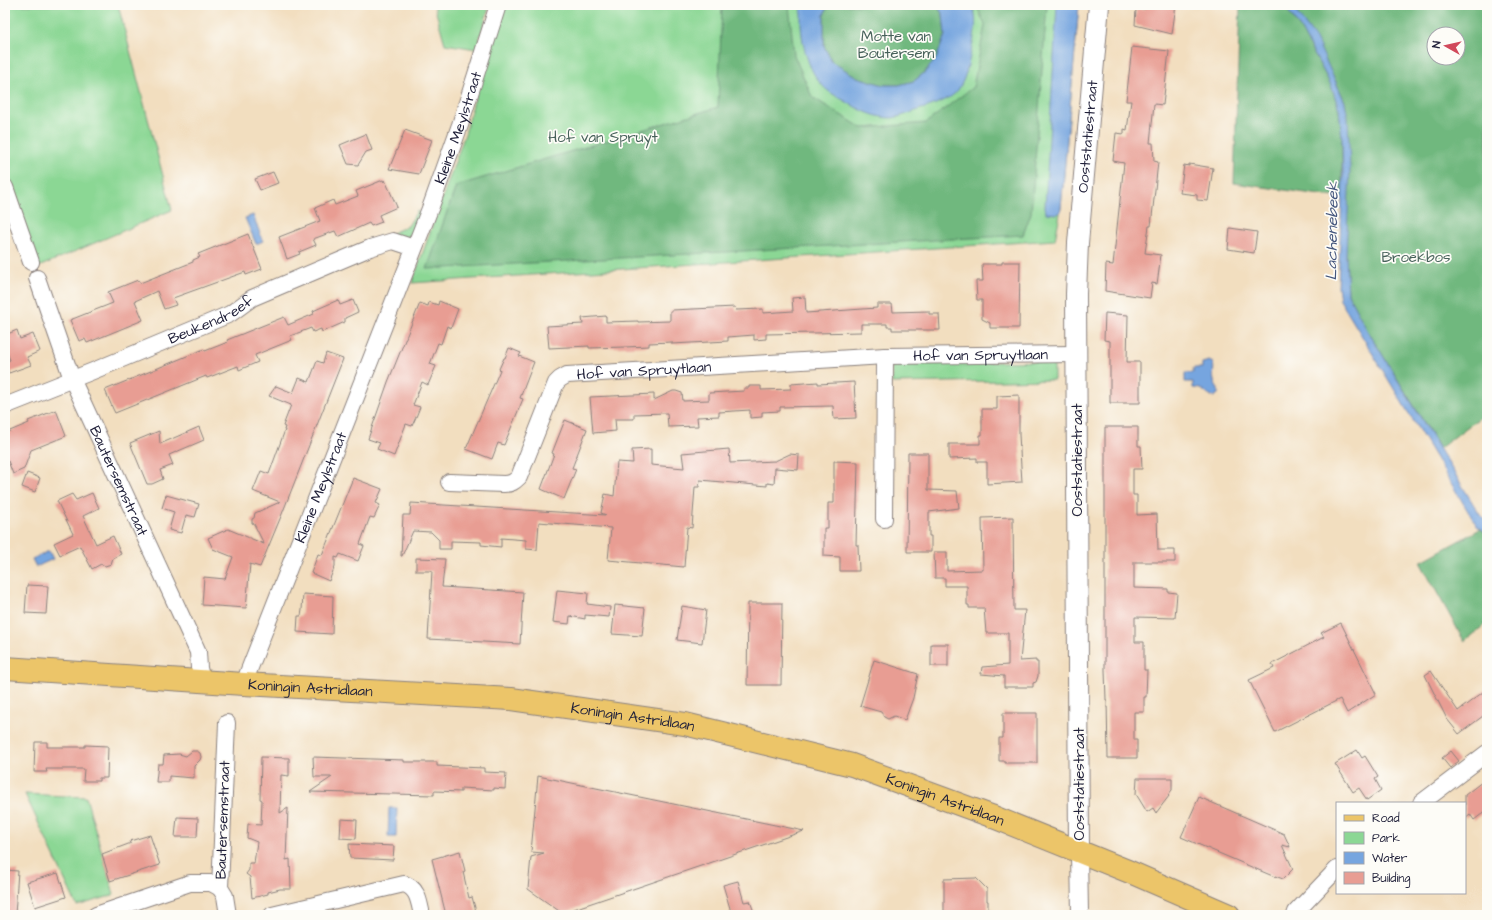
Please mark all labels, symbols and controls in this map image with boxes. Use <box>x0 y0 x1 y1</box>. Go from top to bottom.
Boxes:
park label: Motte van Boutersem <box>858 26 935 64</box>
north arrow <box>1426 26 1466 66</box>
text: N <box>1429 40 1445 49</box>
street label: Kleine Meylstraat <box>429 69 487 187</box>
street label: Ooststatiestraat <box>1072 79 1103 194</box>
park label: Hof van Spruyt <box>548 127 658 149</box>
water label: Lachenebeek <box>1320 180 1344 281</box>
park label: Broekbos <box>1381 247 1451 268</box>
street label: Beukendreef <box>165 290 257 349</box>
street label: Hof van Spruytlaan <box>913 344 1049 366</box>
street label: Hof van Spruytlaan <box>576 356 712 385</box>
street label: Ooststatiestraat <box>1067 404 1088 516</box>
street label: Bautersemstraat <box>85 422 153 539</box>
street label: Kleine Meylstraat <box>289 429 352 546</box>
street label: Koningin Astridlaan <box>247 674 374 702</box>
street label: Koningin Astridlaan <box>569 697 697 737</box>
street label: Ooststatiestraat <box>1069 728 1090 840</box>
street label: Bautersemstraat <box>210 760 236 880</box>
street label: Koningin Astridlaan <box>883 768 1008 831</box>
legend <box>1336 802 1466 894</box>
text: Road <box>1372 810 1400 827</box>
text: Park <box>1372 830 1400 847</box>
text: Water <box>1372 850 1408 867</box>
text: Building <box>1372 870 1410 888</box>

